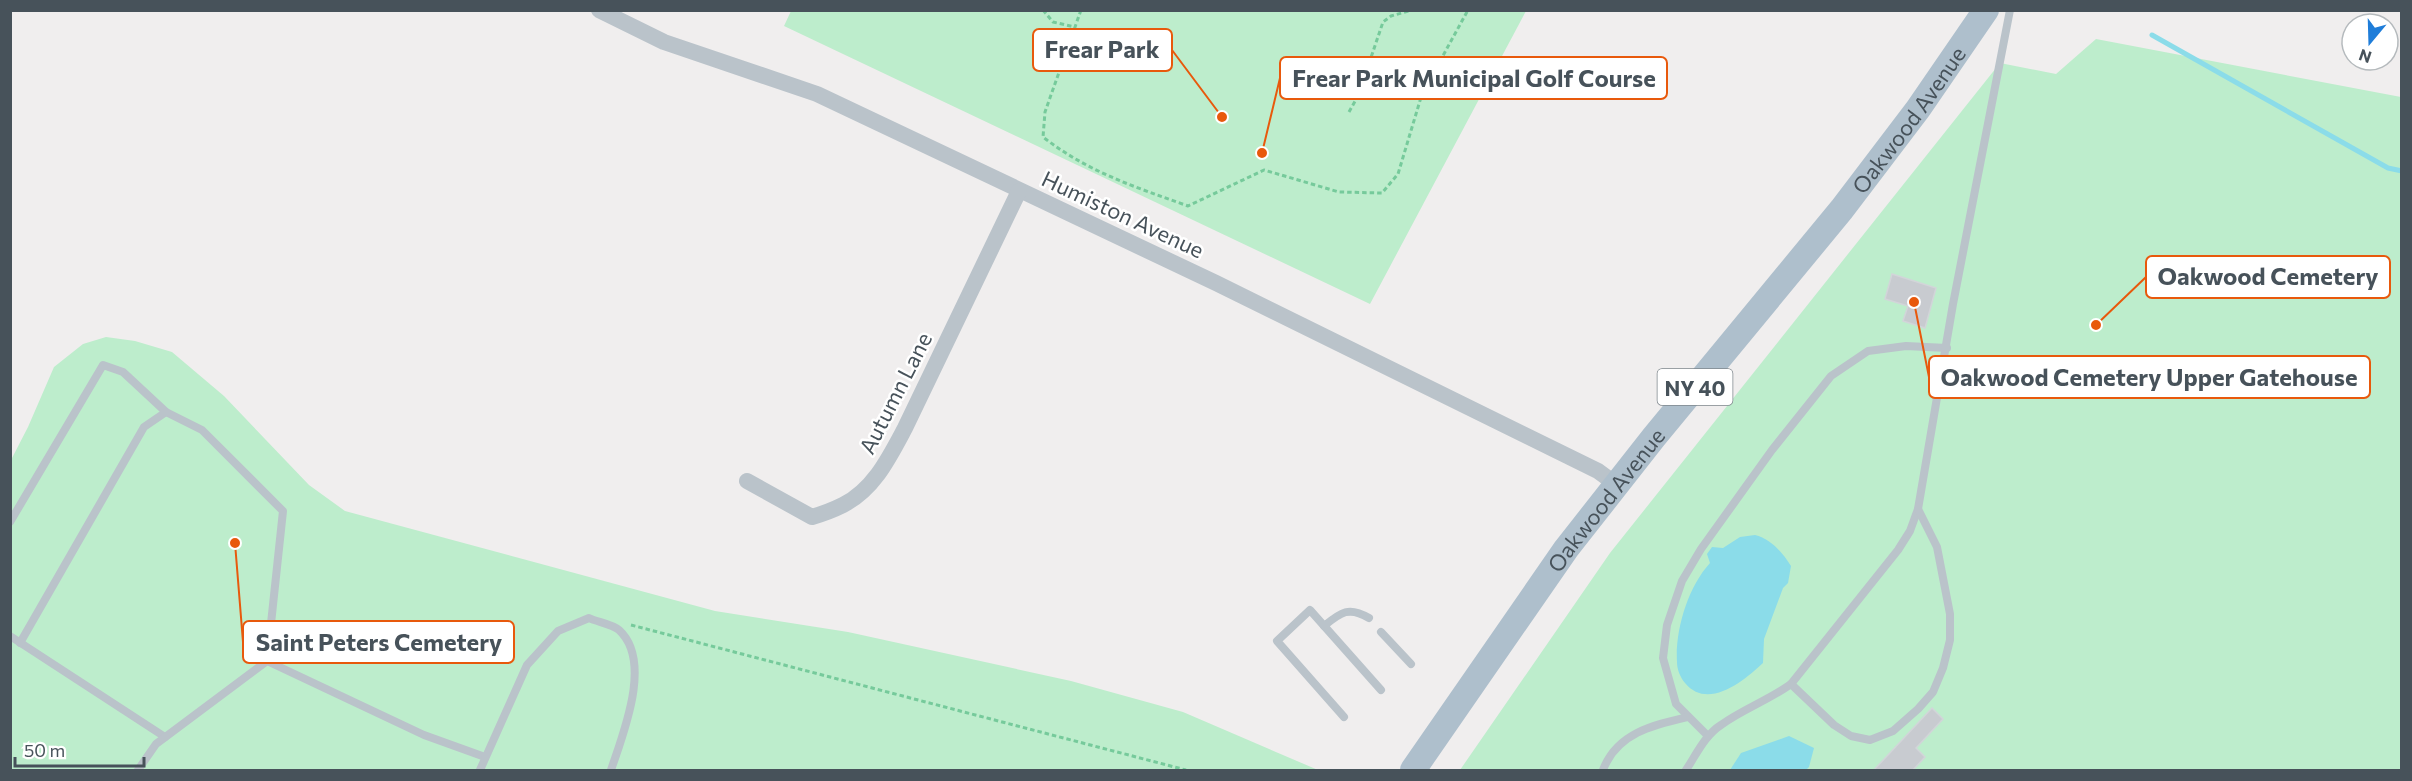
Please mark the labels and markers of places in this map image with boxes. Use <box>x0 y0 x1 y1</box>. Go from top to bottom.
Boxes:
callout: Frear Park <box>1033 29 1172 71</box>
callout: Frear Park Municipal Golf Course <box>1280 57 1667 99</box>
callout: Oakwood Cemetery <box>2146 256 2390 298</box>
callout: Oakwood Cemetery Upper Gatehouse <box>1929 356 2370 398</box>
callout: Saint Peters Cemetery <box>243 621 514 663</box>

